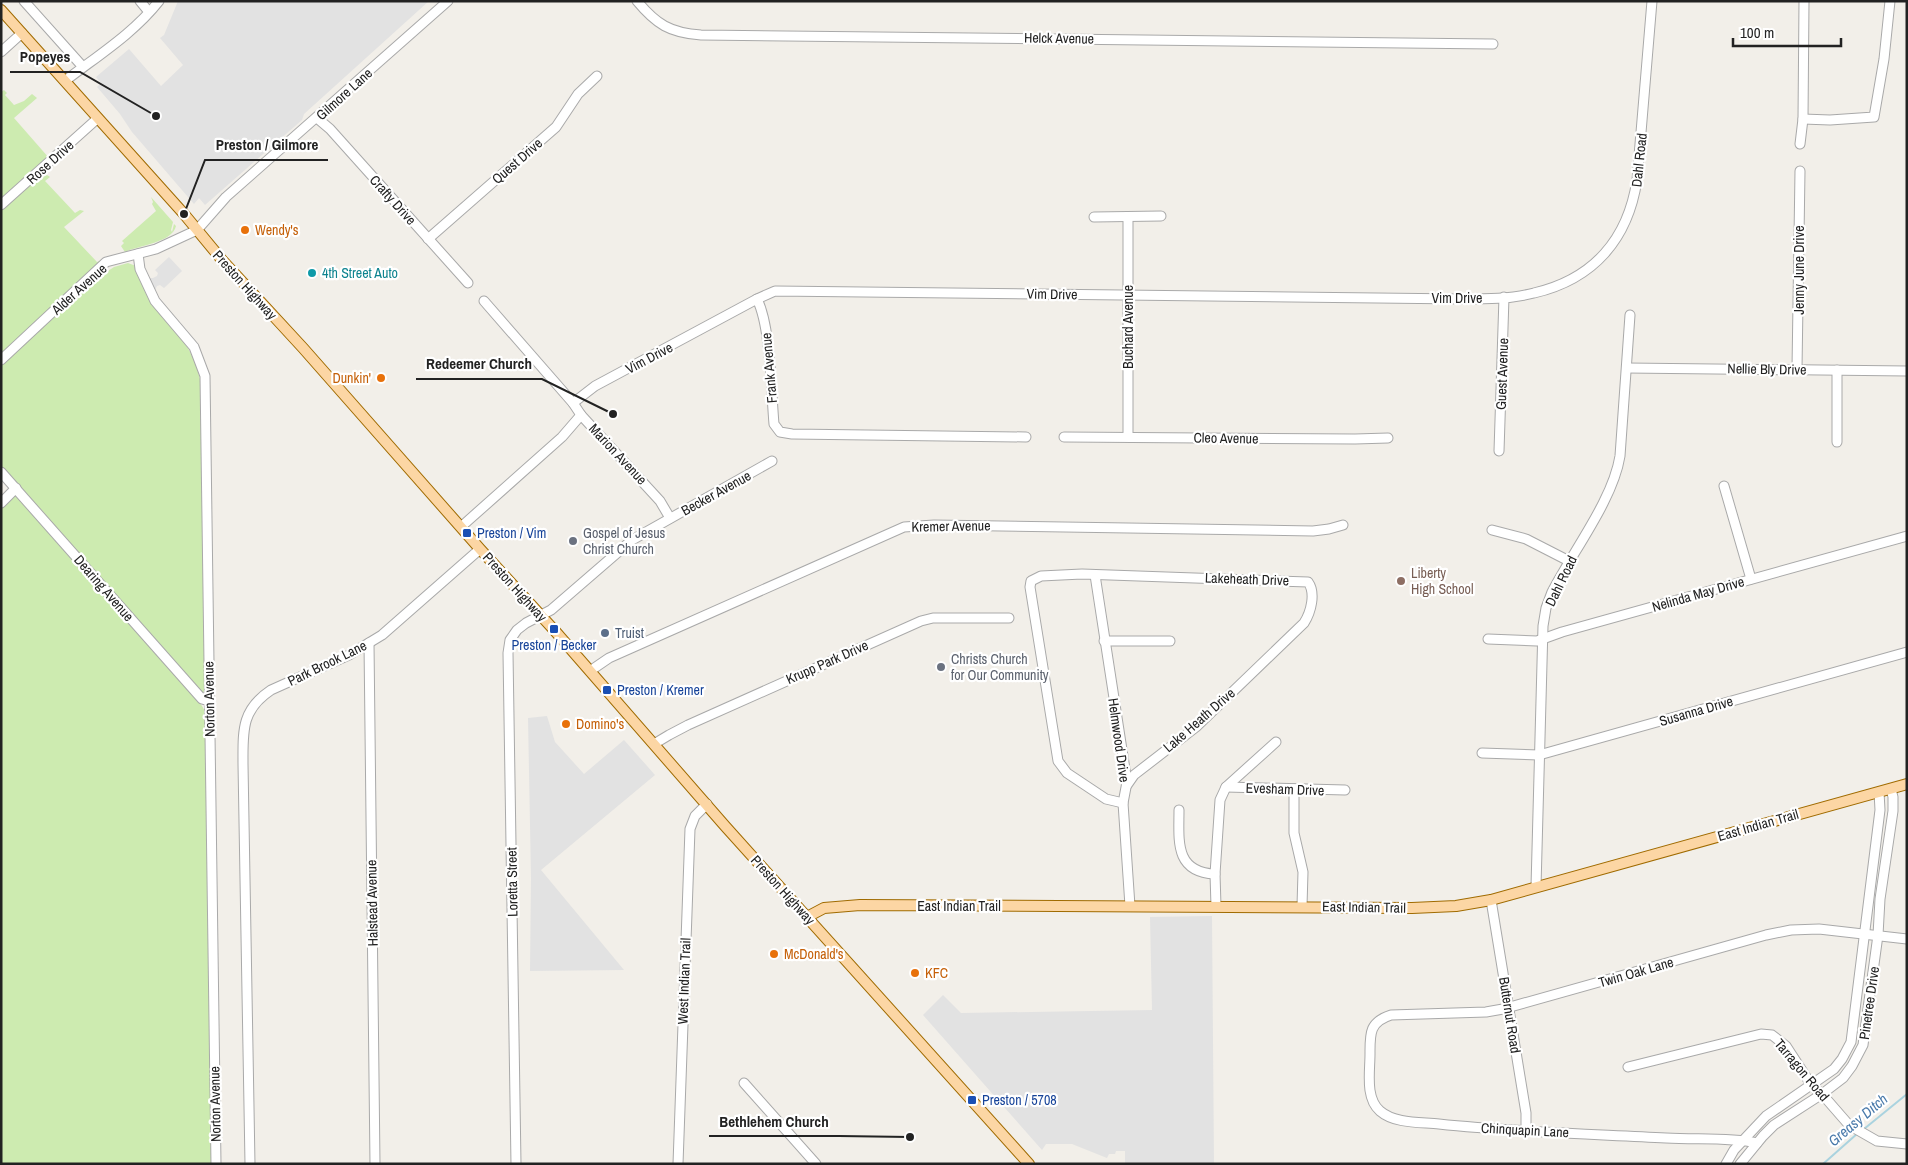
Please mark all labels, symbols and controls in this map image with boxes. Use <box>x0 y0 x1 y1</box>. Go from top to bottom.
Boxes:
scale bar <box>1733 15 1840 47</box>
text: 100 m <box>1740 22 1774 43</box>
street label: Helck Avenue <box>1024 28 1094 48</box>
callout: Popeyes <box>10 42 80 72</box>
text: Popeyes <box>20 46 70 67</box>
street label: Gilmore Lane <box>312 64 376 124</box>
callout: Preston / Gilmore <box>205 130 328 160</box>
street label: Dahl Road <box>1627 132 1651 188</box>
text: Preston / Gilmore <box>216 134 318 155</box>
street label: Quest Drive <box>488 134 546 188</box>
street label: Rose Drive <box>23 136 77 188</box>
street label: Crafty Drive <box>366 171 420 229</box>
place label: Wendy's <box>255 221 299 239</box>
marker: Wendy's <box>239 224 251 236</box>
street label: Jenny June Drive <box>1790 225 1808 315</box>
street label: Preston Highway <box>209 246 281 324</box>
street label: Alder Avenue <box>47 260 110 319</box>
place label: 4th Street Auto <box>322 264 398 282</box>
marker: 4th Street Auto <box>306 267 318 279</box>
street label: Vim Drive <box>1026 285 1078 303</box>
street label: Buchard Avenue <box>1119 285 1137 369</box>
street label: Vim Drive <box>1432 289 1482 307</box>
street label: Frank Avenue <box>757 332 781 404</box>
street label: Vim Drive <box>622 338 676 378</box>
street label: Guest Avenue <box>1492 338 1512 410</box>
callout: Redeemer Church <box>416 349 542 379</box>
text: Redeemer Church <box>426 353 532 374</box>
street label: Nellie Bly Drive <box>1727 359 1807 379</box>
place label: Dunkin' <box>332 369 371 387</box>
marker: Dunkin' <box>375 372 387 384</box>
street label: Marion Avenue <box>585 420 651 488</box>
street label: Cleo Avenue <box>1193 428 1259 448</box>
street label: Becker Avenue <box>678 466 754 520</box>
street label: Kremer Avenue <box>911 516 991 536</box>
place label: Preston / Vim <box>477 524 546 542</box>
place label: Gospel of Jesus Christ Church <box>583 524 666 558</box>
marker: Preston / Vim <box>461 527 473 539</box>
marker: Gospel of Jesus Christ Church <box>567 535 579 547</box>
street label: Preston Highway <box>479 548 551 626</box>
street label: Dearing Avenue <box>70 551 138 625</box>
street label: Dahl Road <box>1541 553 1581 609</box>
place label: Liberty High School <box>1411 564 1474 598</box>
street label: Lakeheath Drive <box>1205 569 1289 589</box>
street label: Nelinda May Drive <box>1650 572 1746 616</box>
marker: Liberty High School <box>1395 575 1407 587</box>
marker: Preston / Becker <box>548 623 560 635</box>
place label: Truist <box>615 624 644 642</box>
marker: Truist <box>599 627 611 639</box>
street label: Park Brook Lane <box>285 636 369 690</box>
place label: Preston / Becker <box>512 636 597 654</box>
street label: Krupp Park Drive <box>783 636 871 688</box>
place label: Christs Church for Our Community <box>951 650 1049 684</box>
street label: Norton Avenue <box>199 661 219 737</box>
marker: Christs Church for Our Community <box>935 661 947 673</box>
place label: Preston / Kremer <box>617 681 704 699</box>
marker: Preston / Kremer <box>601 684 613 696</box>
street label: Lake Heath Drive <box>1159 684 1239 756</box>
street label: Susanna Drive <box>1657 692 1735 730</box>
street label: Helmwood Drive <box>1104 697 1134 783</box>
place label: Domino's <box>576 715 624 733</box>
marker: Domino's <box>560 718 572 730</box>
street label: Evesham Drive <box>1245 779 1325 799</box>
street label: East Indian Trail <box>1715 805 1801 845</box>
street label: Loretta Street <box>502 847 522 917</box>
street label: Preston Highway <box>747 851 819 929</box>
street label: Halstead Avenue <box>362 860 382 946</box>
street label: East Indian Trail <box>917 897 1001 915</box>
street label: East Indian Trail <box>1322 897 1406 917</box>
street label: West Indian Trail <box>673 937 695 1025</box>
place label: McDonald's <box>784 945 844 963</box>
marker: McDonald's <box>768 948 780 960</box>
street label: Twin Oak Lane <box>1596 953 1676 991</box>
place label: KFC <box>925 964 948 982</box>
street label: Pinetree Drive <box>1855 965 1883 1041</box>
marker: KFC <box>909 967 921 979</box>
street label: Butternut Road <box>1495 975 1525 1055</box>
street label: Tarragon Road <box>1771 1035 1833 1105</box>
street label: Norton Avenue <box>205 1066 225 1142</box>
water label: Greasy Ditch <box>1823 1088 1892 1151</box>
place label: Preston / 5708 <box>982 1091 1057 1109</box>
marker: Preston / 5708 <box>966 1094 978 1106</box>
callout: Bethlehem Church <box>709 1106 839 1136</box>
text: Bethlehem Church <box>719 1111 829 1132</box>
street label: Chinquapin Lane <box>1481 1119 1569 1141</box>

